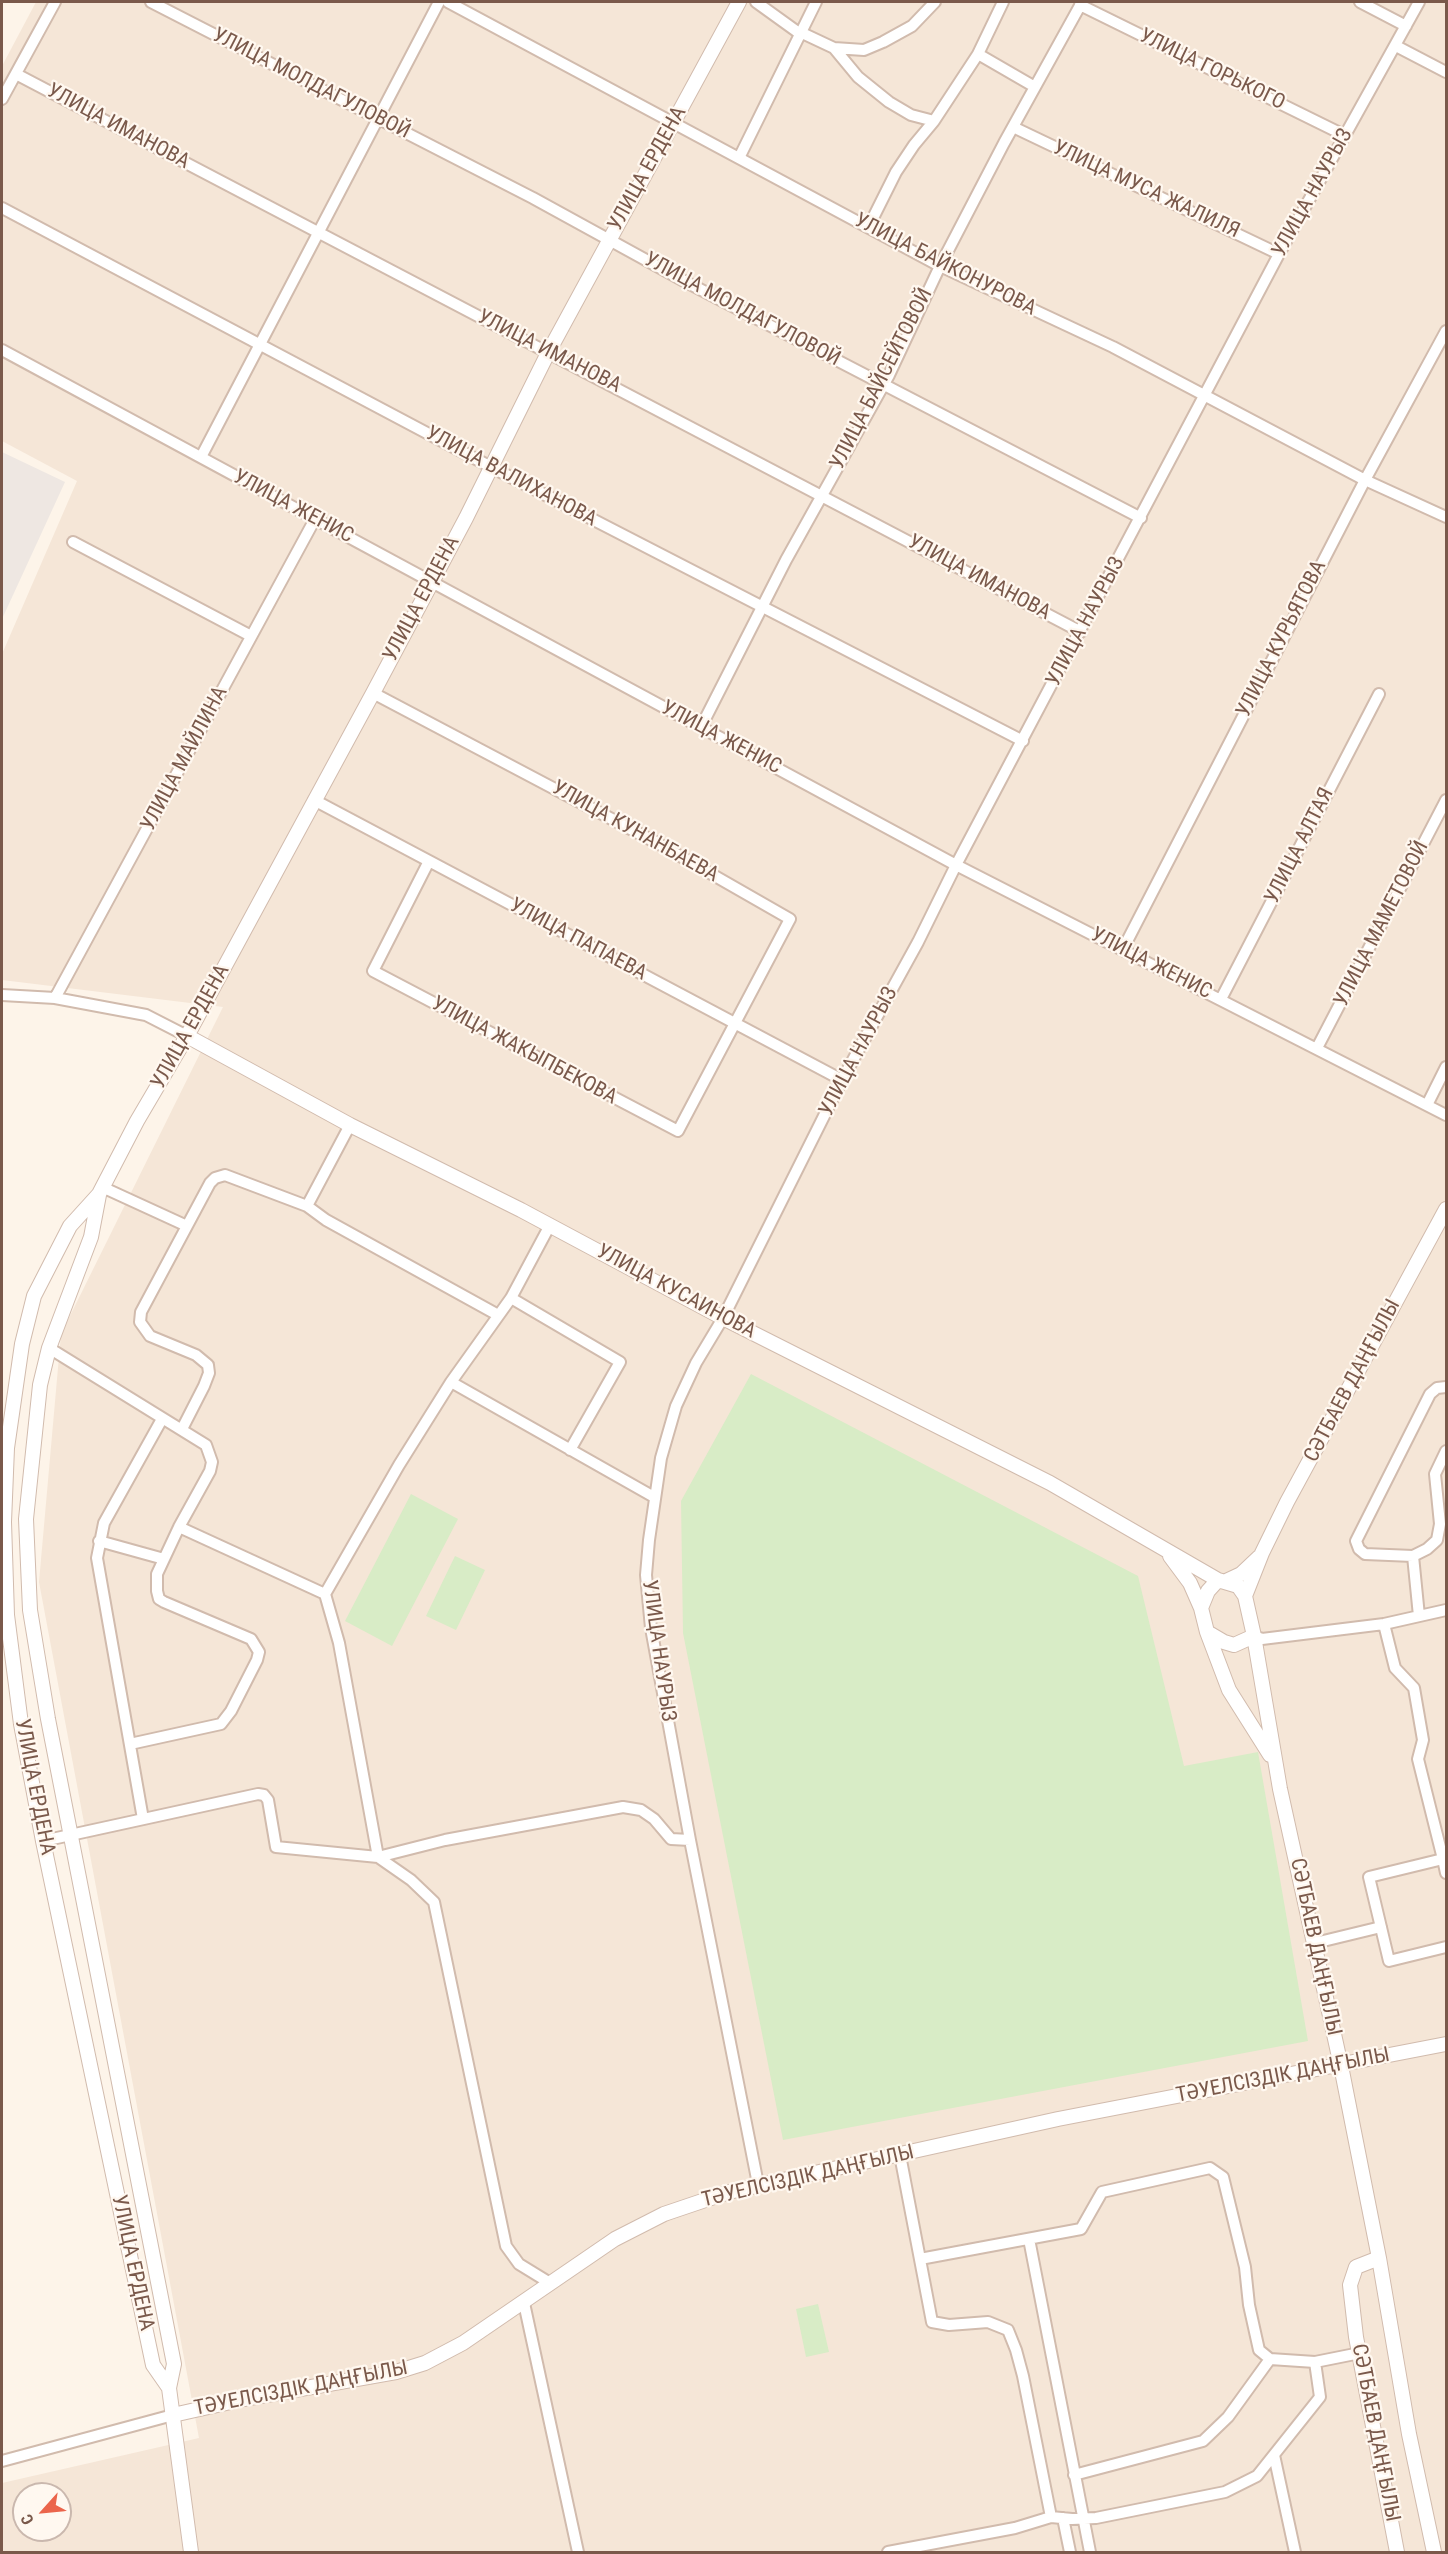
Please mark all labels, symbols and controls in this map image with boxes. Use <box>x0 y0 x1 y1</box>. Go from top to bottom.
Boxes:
street label: УЛИЦА МОЛДАГУЛОВОЙ <box>208 23 414 145</box>
street label: УЛИЦА ГОРЬКОГО <box>1135 24 1289 116</box>
street label: УЛИЦА ИМАНОВА <box>42 79 194 175</box>
street label: УЛИЦА ЕРДЕНА <box>603 102 693 236</box>
street label: УЛИЦА НАУРЫЗ <box>1267 125 1359 261</box>
street label: УЛИЦА МУСА ЖАЛИЛЯ <box>1049 136 1243 244</box>
street label: УЛИЦА БАЙКОНУРОВА <box>850 208 1040 322</box>
street label: УЛИЦА МОЛДАГУЛОВОЙ <box>640 248 844 372</box>
street label: УЛИЦА БАЙСЕЙТОВОЙ <box>825 284 939 474</box>
street label: УЛИЦА ИМАНОВА <box>473 305 625 399</box>
street label: УЛИЦА ВАЛИХАНОВА <box>421 421 601 533</box>
street label: УЛИЦА ЖЕНИС <box>229 465 357 549</box>
street label: УЛИЦА ИМАНОВА <box>903 530 1055 626</box>
street label: УЛИЦА ЕРДЕНА <box>378 532 466 666</box>
street label: УЛИЦА НАУРЫЗ <box>1041 553 1131 691</box>
street label: УЛИЦА КУРЬЯТОВА <box>1232 556 1332 722</box>
street label: УЛИЦА МАЙЛИНА <box>136 683 234 835</box>
street label: УЛИЦА ЖЕНИС <box>657 696 785 780</box>
street label: УЛИЦА КУНАНБАЕВА <box>547 776 723 888</box>
street label: УЛИЦА АЛТАЯ <box>1260 784 1340 908</box>
street label: УЛИЦА МАМЕТОВОЙ <box>1329 837 1435 1011</box>
street label: УЛИЦА ПАПАЕВА <box>505 893 651 987</box>
street label: УЛИЦА ЖЕНИС <box>1086 923 1216 1005</box>
street label: УЛИЦА ЕРДЕНА <box>146 960 236 1094</box>
street label: УЛИЦА НАУРЫЗ <box>814 983 904 1121</box>
street label: УЛИЦА ЖАКЫПБЕКОВА <box>427 991 621 1111</box>
street label: УЛИЦА КУСАИНОВА <box>592 1239 760 1345</box>
street label: СӘТБАЕВ ДАҢҒЫЛЫ <box>1299 1295 1407 1467</box>
street label: УЛИЦА НАУРЫЗ <box>636 1579 680 1723</box>
street label: УЛИЦА ЕРДЕНА <box>8 1717 60 1857</box>
street label: СӘТБАЕВ ДАҢҒЫЛЫ <box>1284 1856 1346 2038</box>
street label: ТӘУЕЛСІЗДІК ДАҢҒЫЛЫ <box>1174 2043 1392 2109</box>
street label: ТӘУЕЛСІЗДІК ДАҢҒЫЛЫ <box>699 2140 917 2214</box>
street label: УЛИЦА ЕРДЕНА <box>105 2193 159 2333</box>
street label: СӘТБАЕВ ДАҢҒЫЛЫ <box>1345 2342 1405 2524</box>
street label: ТӘУЕЛСІЗДІК ДАҢҒЫЛЫ <box>192 2356 410 2422</box>
north arrow <box>12 2482 72 2542</box>
text: С <box>17 2511 38 2528</box>

